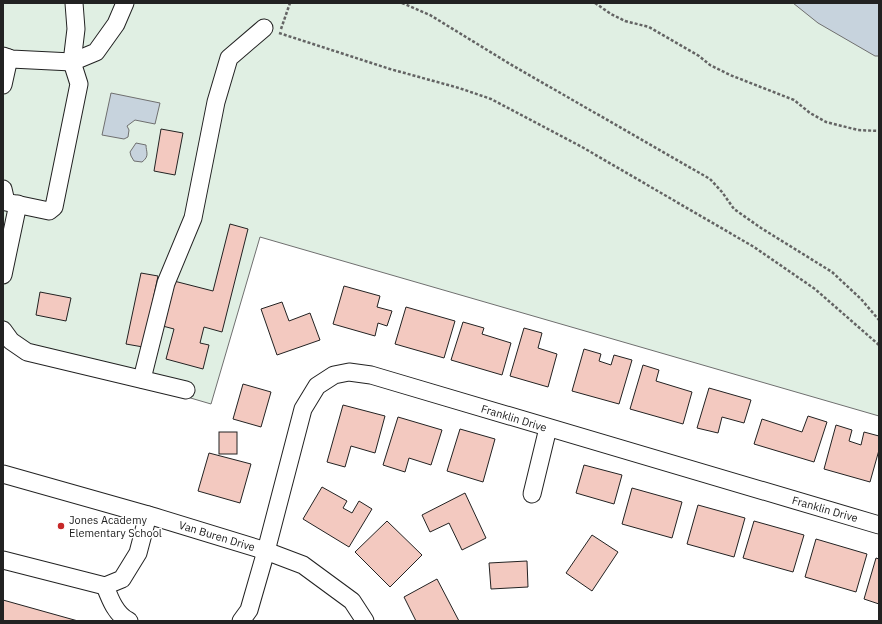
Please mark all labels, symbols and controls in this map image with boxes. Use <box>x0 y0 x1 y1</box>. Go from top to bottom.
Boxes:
street label: Franklin Drive <box>479 401 549 435</box>
street label: Franklin Drive <box>790 493 860 525</box>
place label: Jones Academy Elementary School <box>69 513 162 540</box>
street label: Van Buren Drive <box>177 518 257 554</box>
marker: Jones Academy Elementary School <box>56 521 66 531</box>

